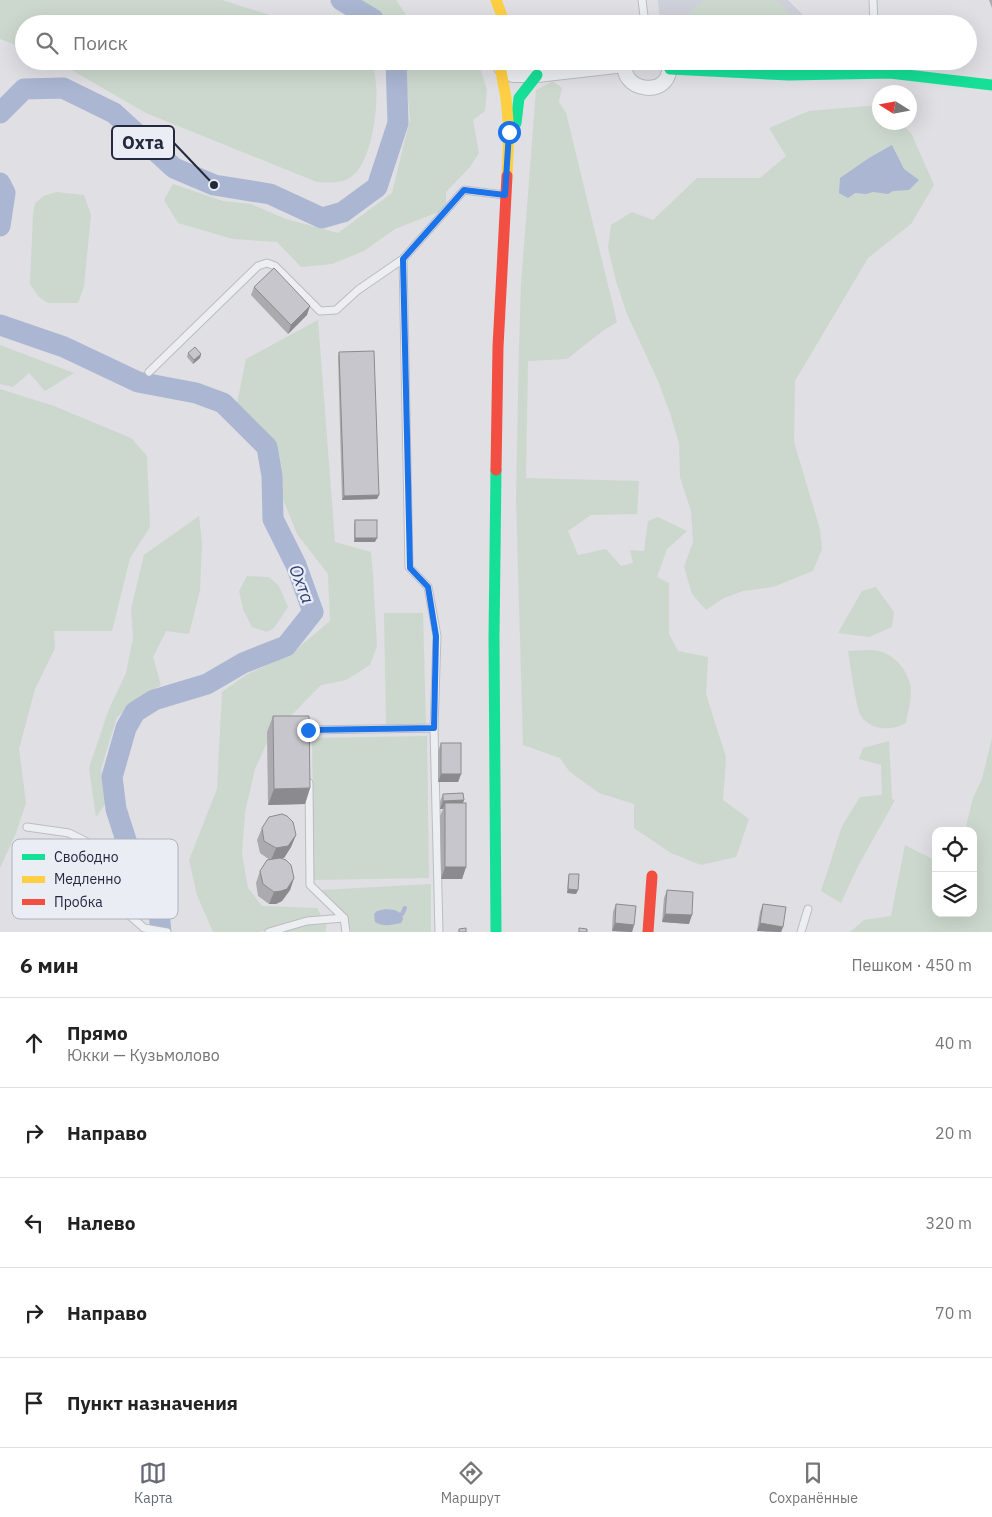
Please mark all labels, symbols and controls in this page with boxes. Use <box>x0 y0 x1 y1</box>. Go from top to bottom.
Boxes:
search box <box>15 15 977 70</box>
icon: search <box>33 29 61 57</box>
text: Поиск <box>73 31 128 55</box>
north arrow <box>872 85 917 130</box>
route start <box>498 121 521 144</box>
callout: Охта <box>112 126 174 159</box>
text: Охта <box>122 131 164 154</box>
water label: Охта <box>284 561 320 607</box>
route end <box>297 719 320 742</box>
map controls <box>932 827 977 917</box>
button: locate <box>932 827 977 872</box>
legend <box>12 839 178 919</box>
text: Свободно <box>54 848 119 866</box>
text: Медленно <box>54 870 122 888</box>
button: layers <box>932 872 977 917</box>
text: Пробка <box>54 893 103 911</box>
text: 6 мин <box>20 951 79 979</box>
text: Пешком · 450 m <box>851 955 972 975</box>
text: Прямо <box>67 1021 128 1045</box>
icon: ahead <box>20 1029 48 1057</box>
text: 40 m <box>935 1033 972 1053</box>
text: Юкки — Кузьмолово <box>67 1045 220 1065</box>
icon: right <box>20 1119 48 1147</box>
text: Направо <box>67 1121 147 1145</box>
text: 20 m <box>935 1123 972 1143</box>
icon: left <box>20 1209 48 1237</box>
text: Налево <box>67 1211 136 1235</box>
text: 320 m <box>925 1213 972 1233</box>
icon: right <box>20 1299 48 1327</box>
text: Направо <box>67 1301 147 1325</box>
text: 70 m <box>935 1303 972 1323</box>
icon: arrive <box>20 1389 48 1417</box>
text: Пункт назначения <box>67 1391 238 1415</box>
tab: Карта <box>134 1459 173 1507</box>
tab: Маршрут <box>441 1459 501 1507</box>
tab: Сохранённые <box>769 1459 858 1507</box>

